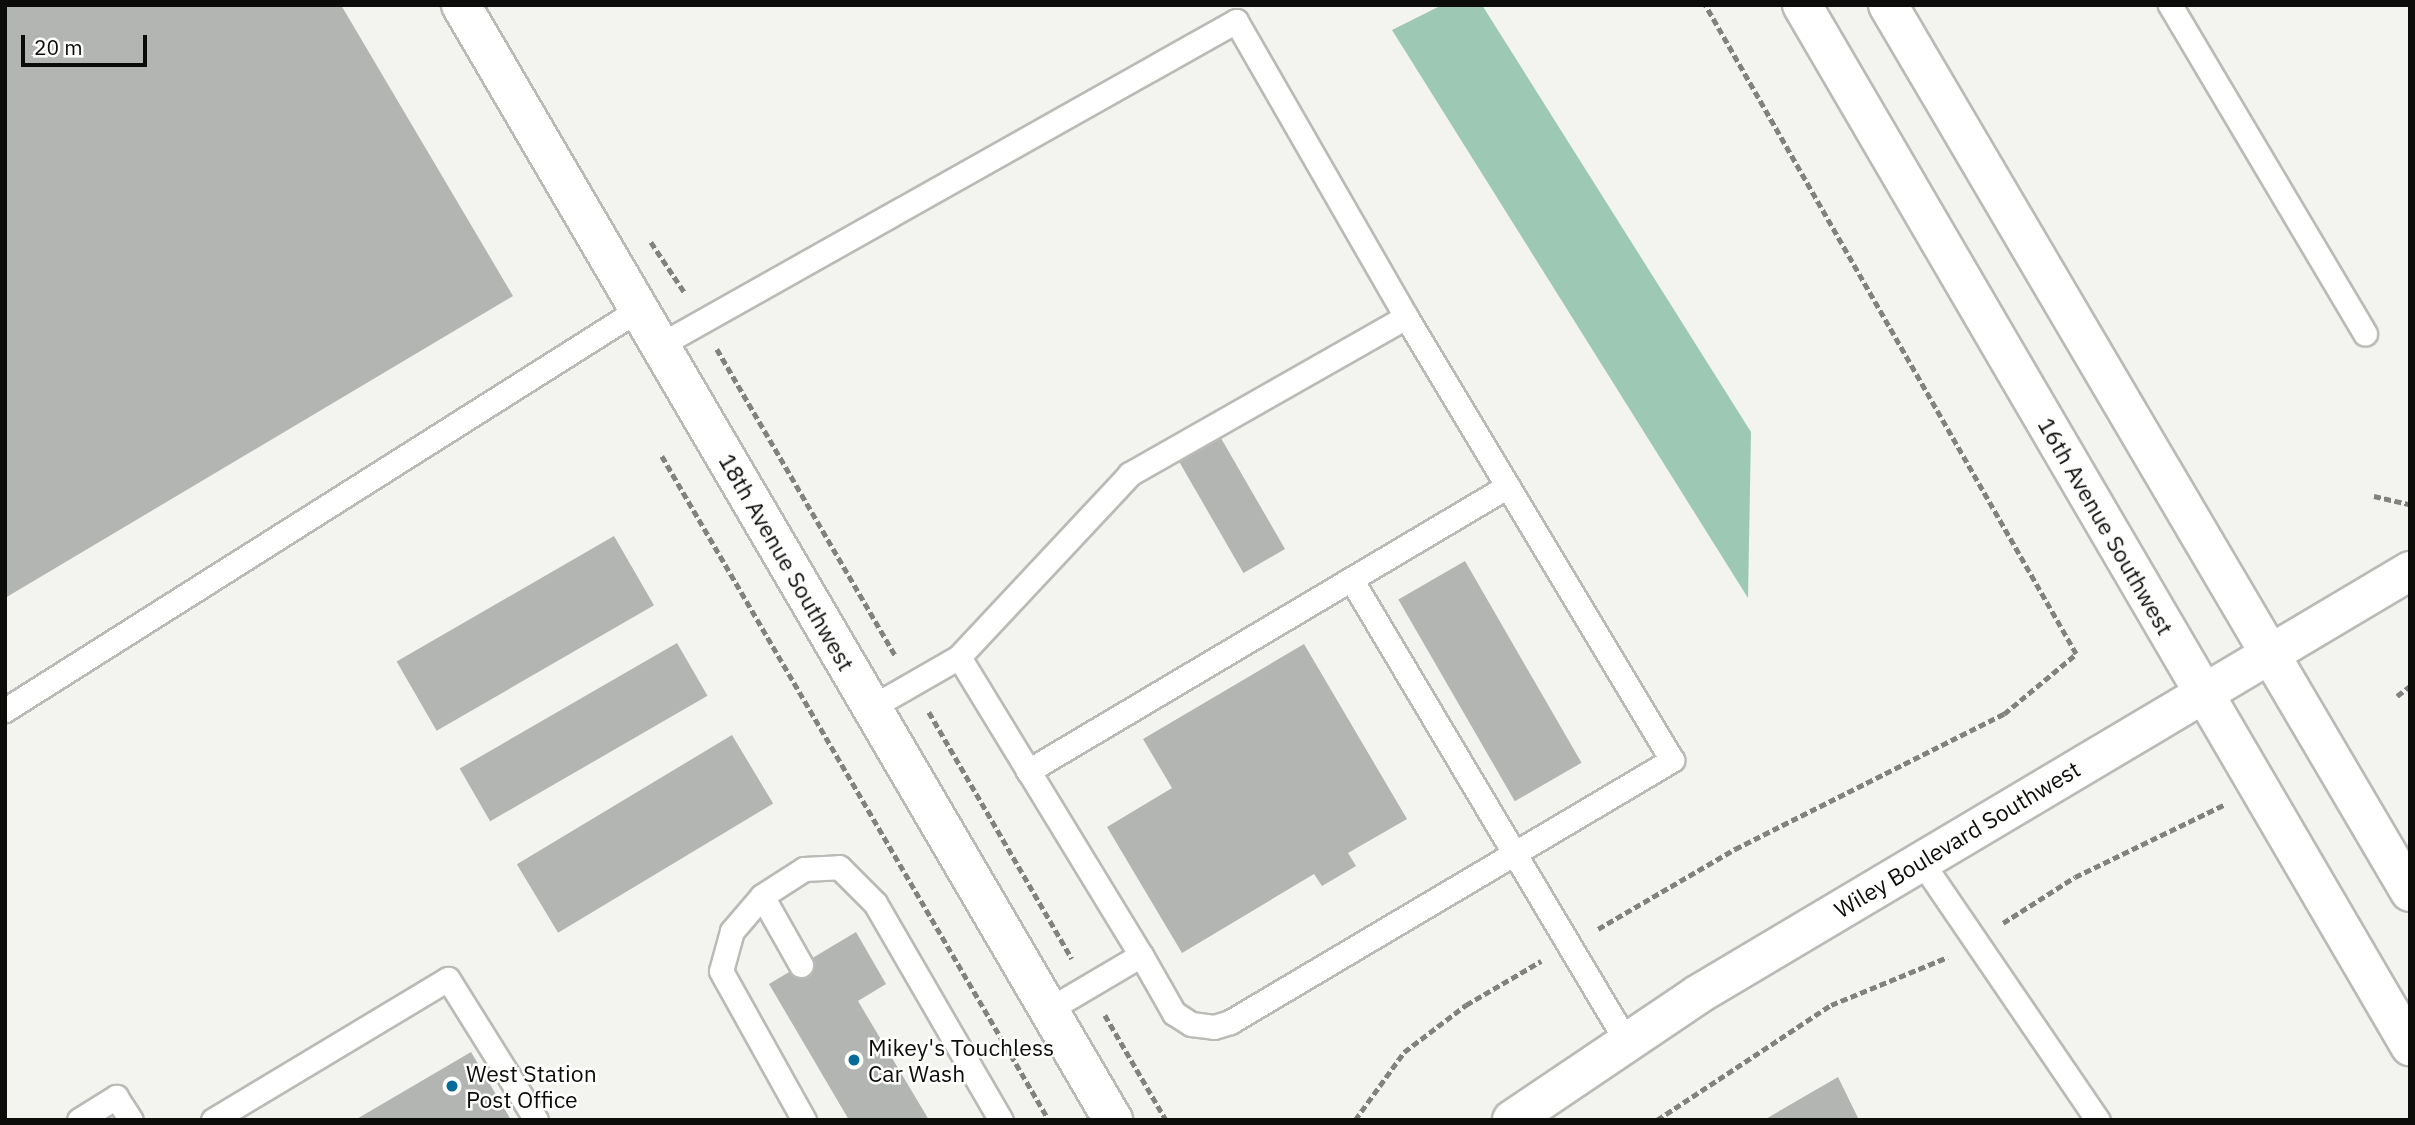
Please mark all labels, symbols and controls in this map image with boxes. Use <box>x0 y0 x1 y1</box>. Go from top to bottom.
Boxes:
scale bar <box>24 21 150 65</box>
text: 20 m <box>34 33 83 61</box>
street label: 16th Avenue Southwest <box>2033 413 2179 639</box>
street label: 18th Avenue Southwest <box>714 449 860 675</box>
street label: Wiley Boulevard Southwest <box>1829 755 2085 923</box>
place label: Mikey's Touchless Car Wash <box>868 1033 1054 1087</box>
marker: Mikey's Touchless Car Wash <box>846 1052 862 1068</box>
place label: West Station Post Office <box>466 1059 597 1113</box>
marker: West Station Post Office <box>444 1078 460 1094</box>

